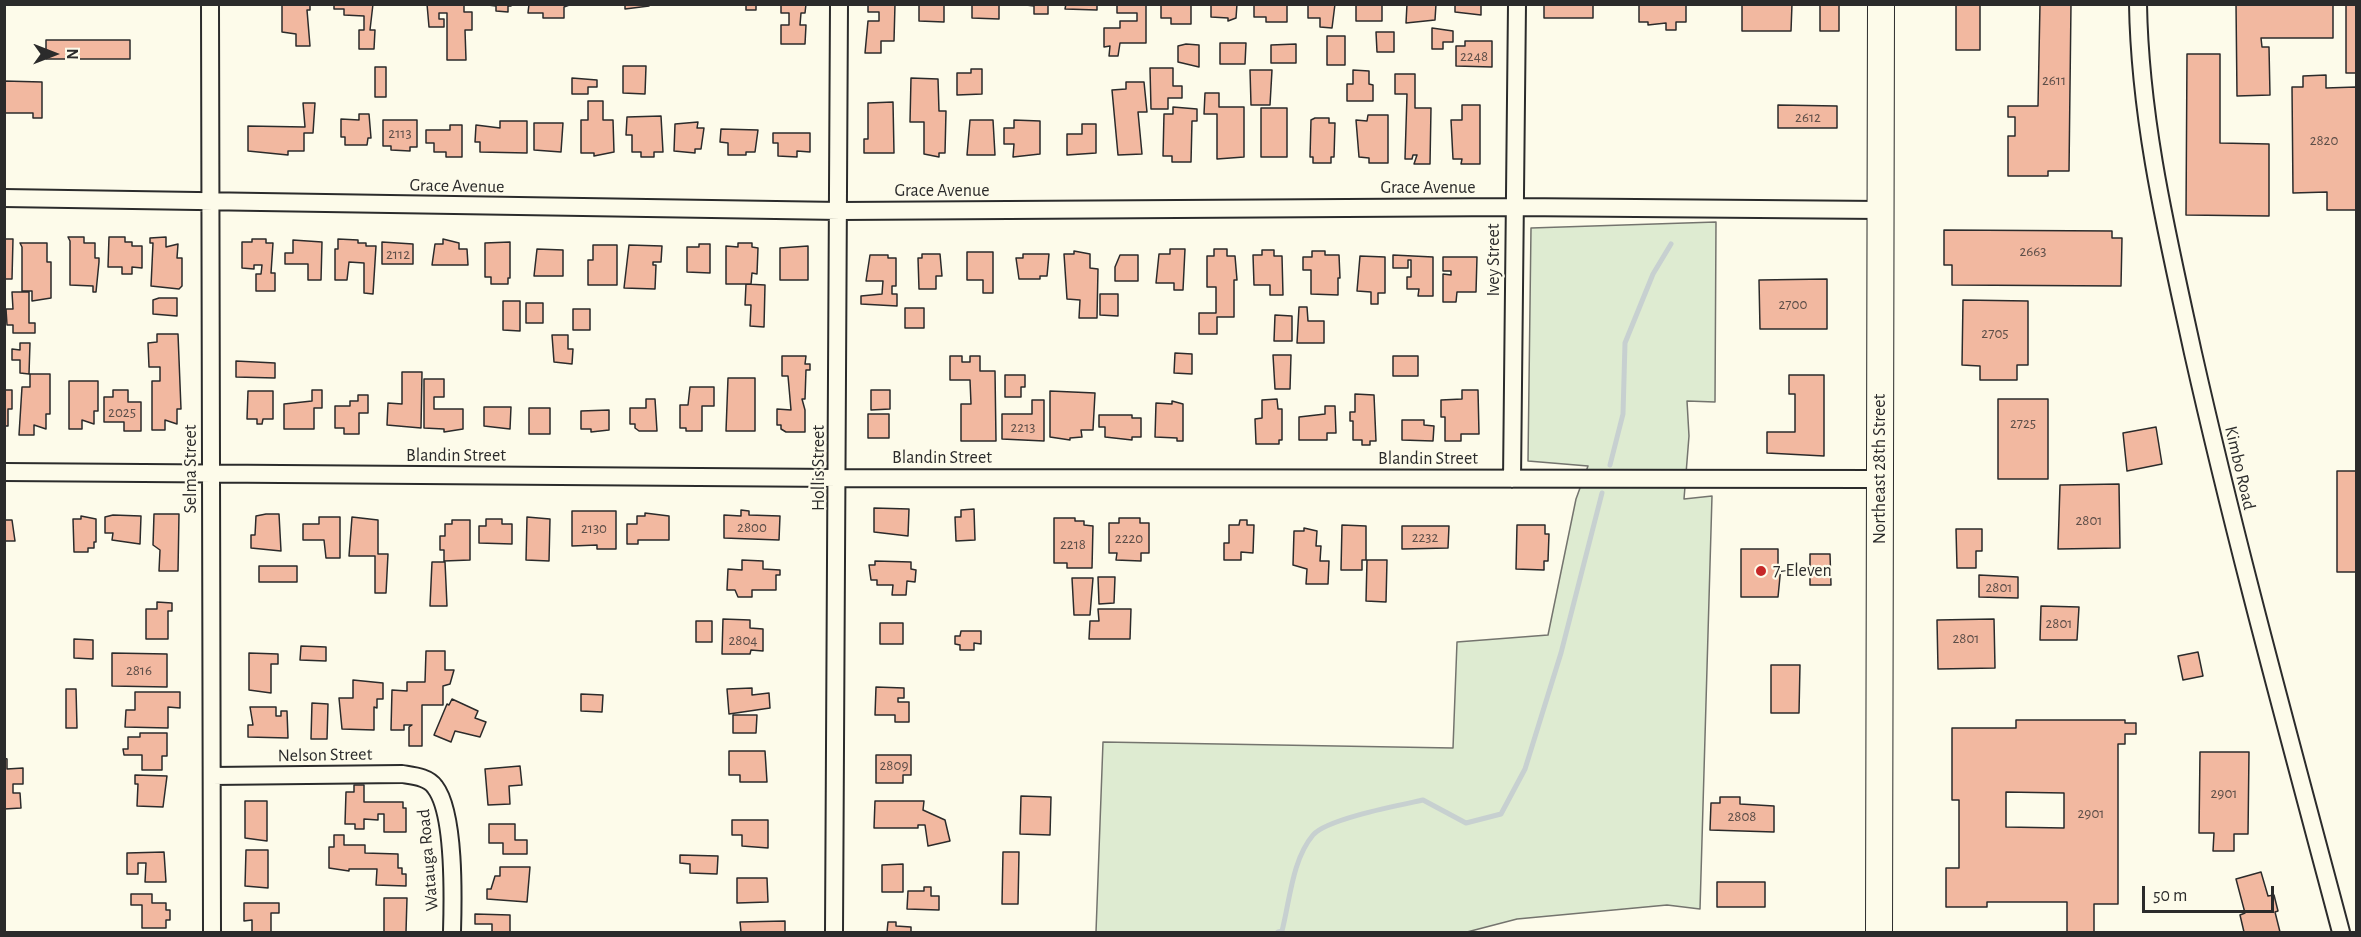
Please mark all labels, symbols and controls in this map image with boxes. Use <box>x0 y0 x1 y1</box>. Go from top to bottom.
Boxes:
north arrow <box>24 24 84 84</box>
house number: 2248 <box>1460 47 1488 65</box>
text: N <box>64 48 80 60</box>
house number: 2611 <box>2042 71 2066 89</box>
house number: 2612 <box>1795 108 1821 126</box>
house number: 2113 <box>388 124 412 142</box>
house number: 2820 <box>2310 131 2338 149</box>
street label: Grace Avenue <box>409 174 505 198</box>
street label: Grace Avenue <box>1380 177 1476 199</box>
street label: Grace Avenue <box>894 180 990 202</box>
street label: Ivey Street <box>1483 224 1505 296</box>
house number: 2663 <box>2019 242 2047 260</box>
house number: 2112 <box>386 245 410 263</box>
house number: 2700 <box>1779 295 1807 313</box>
house number: 2705 <box>1981 324 2009 342</box>
street label: Northeast 28th Street <box>1869 394 1891 544</box>
house number: 2025 <box>108 403 136 421</box>
house number: 2725 <box>2010 414 2036 432</box>
house number: 2213 <box>1011 418 1035 436</box>
street label: Kimbo Road <box>2220 424 2260 512</box>
street label: Selma Street <box>180 425 202 513</box>
street label: Hollis Street <box>808 425 830 511</box>
street label: Blandin Street <box>406 445 506 467</box>
street label: Blandin Street <box>892 447 992 469</box>
street label: Blandin Street <box>1378 448 1478 470</box>
house number: 2801 <box>2075 511 2103 529</box>
house number: 2800 <box>737 518 767 536</box>
house number: 2130 <box>581 519 607 537</box>
house number: 2232 <box>1412 528 1438 546</box>
house number: 2220 <box>1115 529 1143 547</box>
house number: 2218 <box>1060 535 1086 553</box>
place label: 7-Eleven <box>1773 560 1832 582</box>
marker: 7-Eleven <box>1754 564 1768 578</box>
house number: 2801 <box>1985 578 2013 596</box>
house number: 2801 <box>2045 614 2073 632</box>
house number: 2801 <box>1952 629 1980 647</box>
house number: 2804 <box>728 631 758 649</box>
house number: 2816 <box>126 661 152 679</box>
street label: Nelson Street <box>278 743 372 767</box>
house number: 2809 <box>880 756 908 774</box>
house number: 2901 <box>2211 784 2237 802</box>
house number: 2901 <box>2078 804 2104 822</box>
house number: 2808 <box>1728 807 1756 825</box>
street label: Watauga Road <box>413 808 443 912</box>
scale bar <box>2145 874 2277 912</box>
text: 50 m <box>2153 887 2187 905</box>

